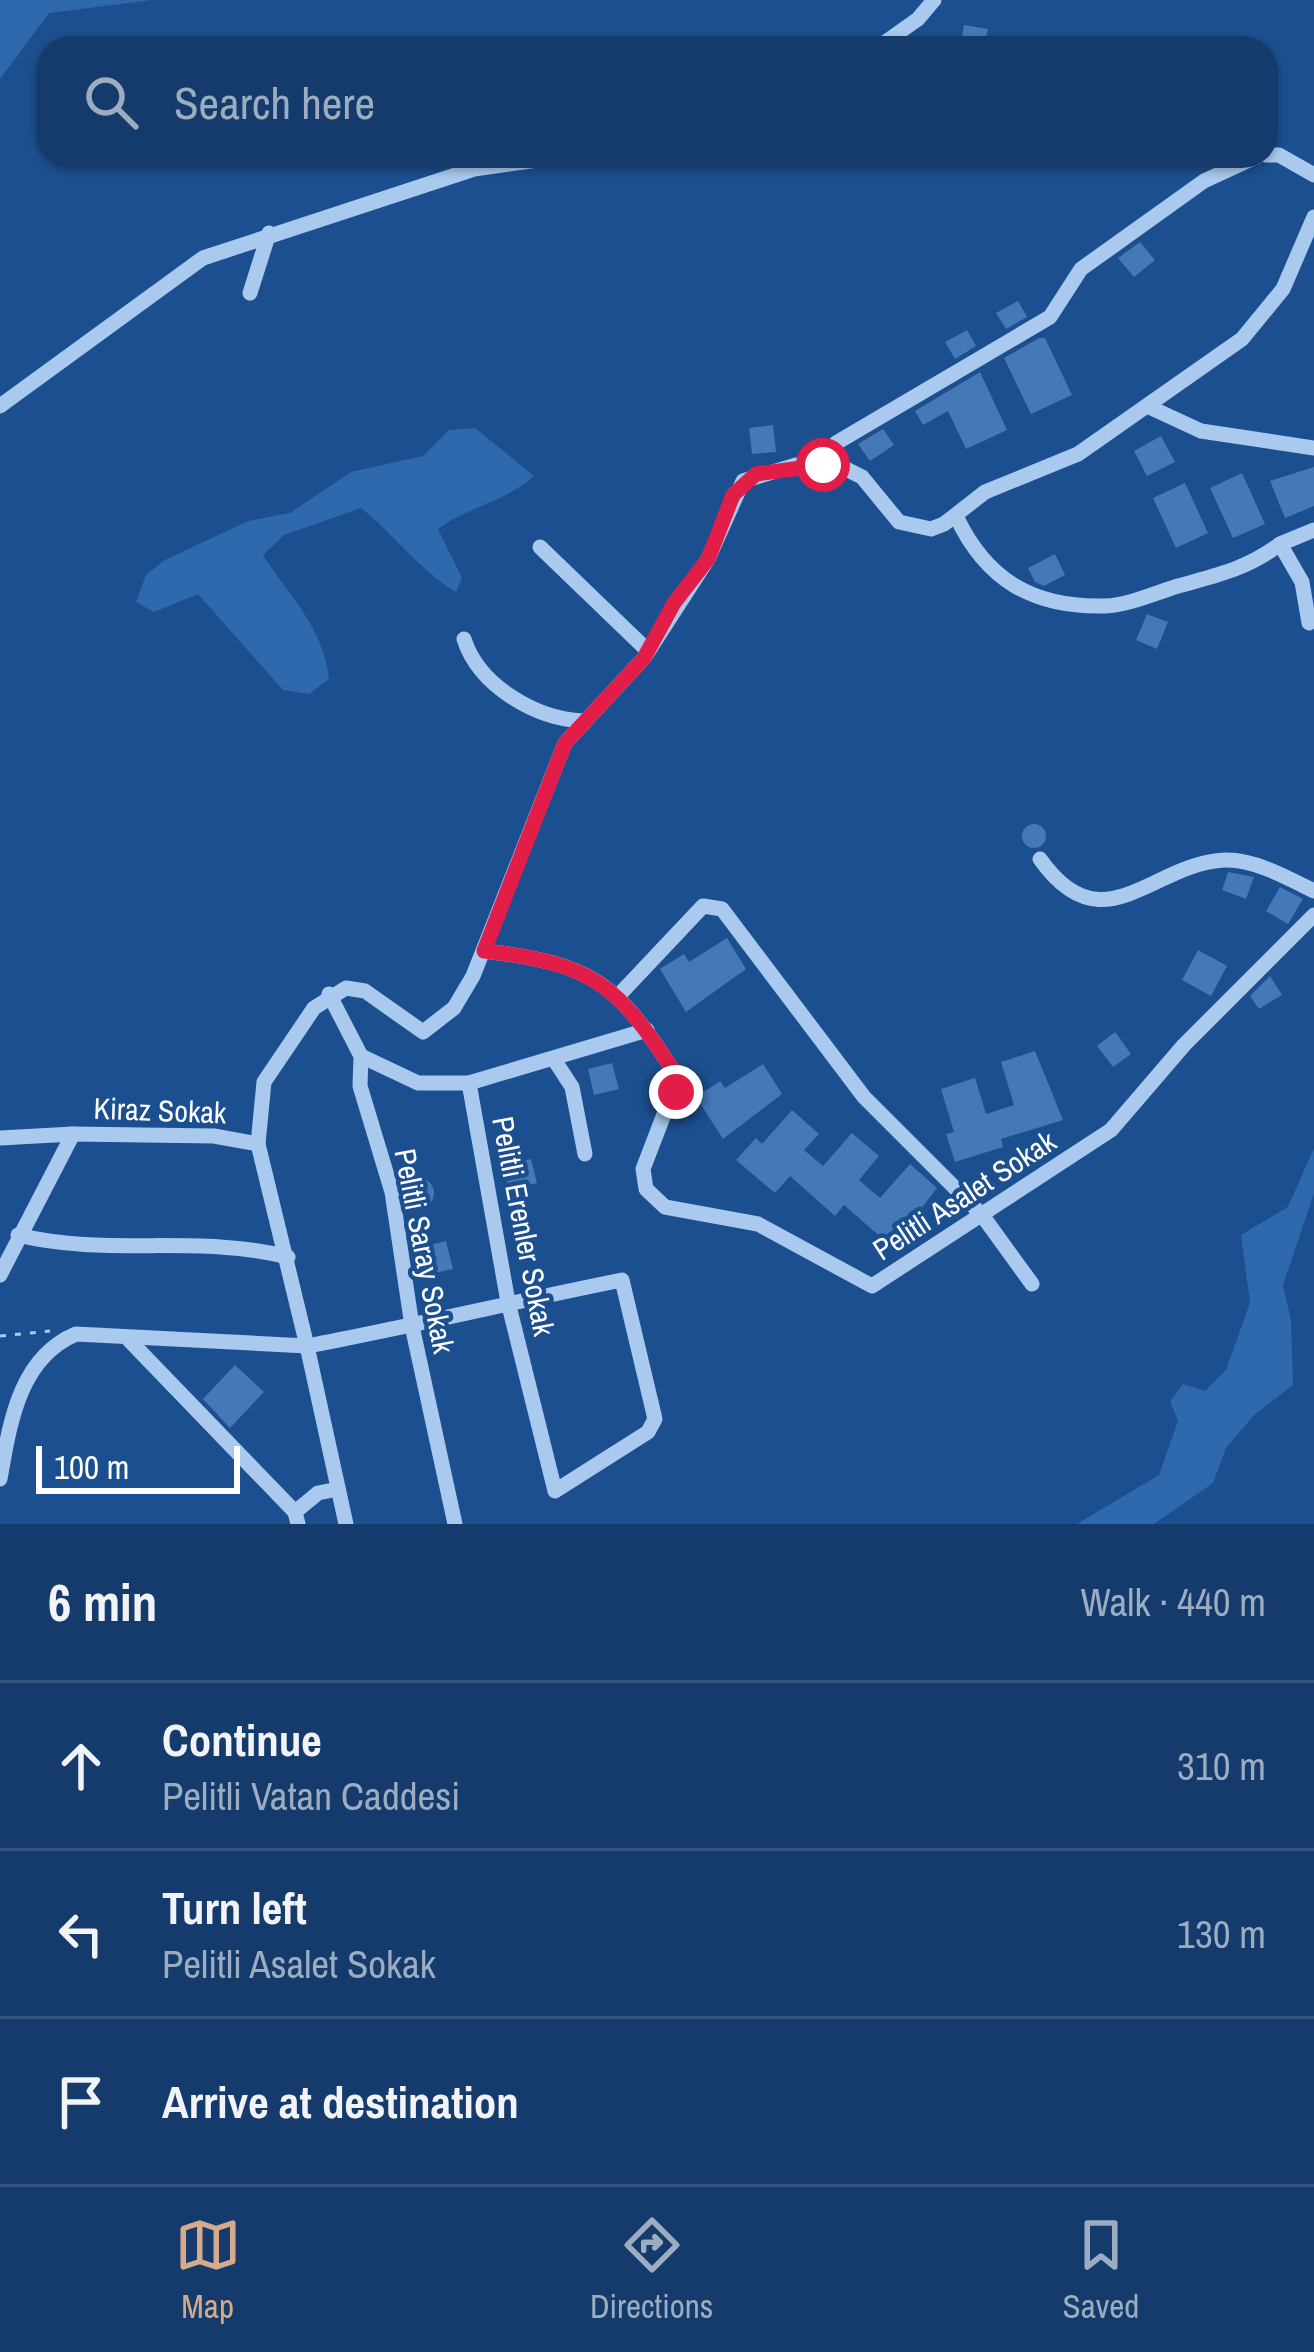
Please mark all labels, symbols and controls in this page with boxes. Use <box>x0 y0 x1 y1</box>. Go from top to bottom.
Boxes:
search box <box>36 36 1278 168</box>
icon: search <box>78 69 144 135</box>
text: Search here <box>174 72 375 133</box>
route start <box>796 438 850 492</box>
route end <box>649 1065 703 1119</box>
street label: Kiraz Sokak <box>93 1088 228 1132</box>
street label: Pelitli Erenler Sokak <box>483 1113 565 1340</box>
street label: Pelitli Asalet Sokak <box>865 1120 1064 1269</box>
street label: Pelitli Saray Sokak <box>386 1145 465 1358</box>
scale bar <box>36 1440 240 1493</box>
text: 100 m <box>54 1445 129 1489</box>
text: 6 min <box>48 1568 157 1637</box>
text: Walk · 440 m <box>1081 1576 1266 1628</box>
text: Continue <box>162 1709 322 1770</box>
icon: ahead <box>48 1733 114 1799</box>
text: 310 m <box>1177 1740 1266 1792</box>
text: Pelitli Vatan Caddesi <box>162 1770 460 1822</box>
text: Turn left <box>162 1877 307 1938</box>
icon: left <box>48 1901 114 1967</box>
text: 130 m <box>1177 1908 1266 1960</box>
text: Pelitli Asalet Sokak <box>162 1938 436 1990</box>
icon: arrive <box>48 2069 114 2135</box>
text: Arrive at destination <box>162 2071 519 2132</box>
tab: Map <box>175 2212 241 2328</box>
tab: Directions <box>590 2212 713 2328</box>
tab: Saved <box>1063 2212 1139 2328</box>

